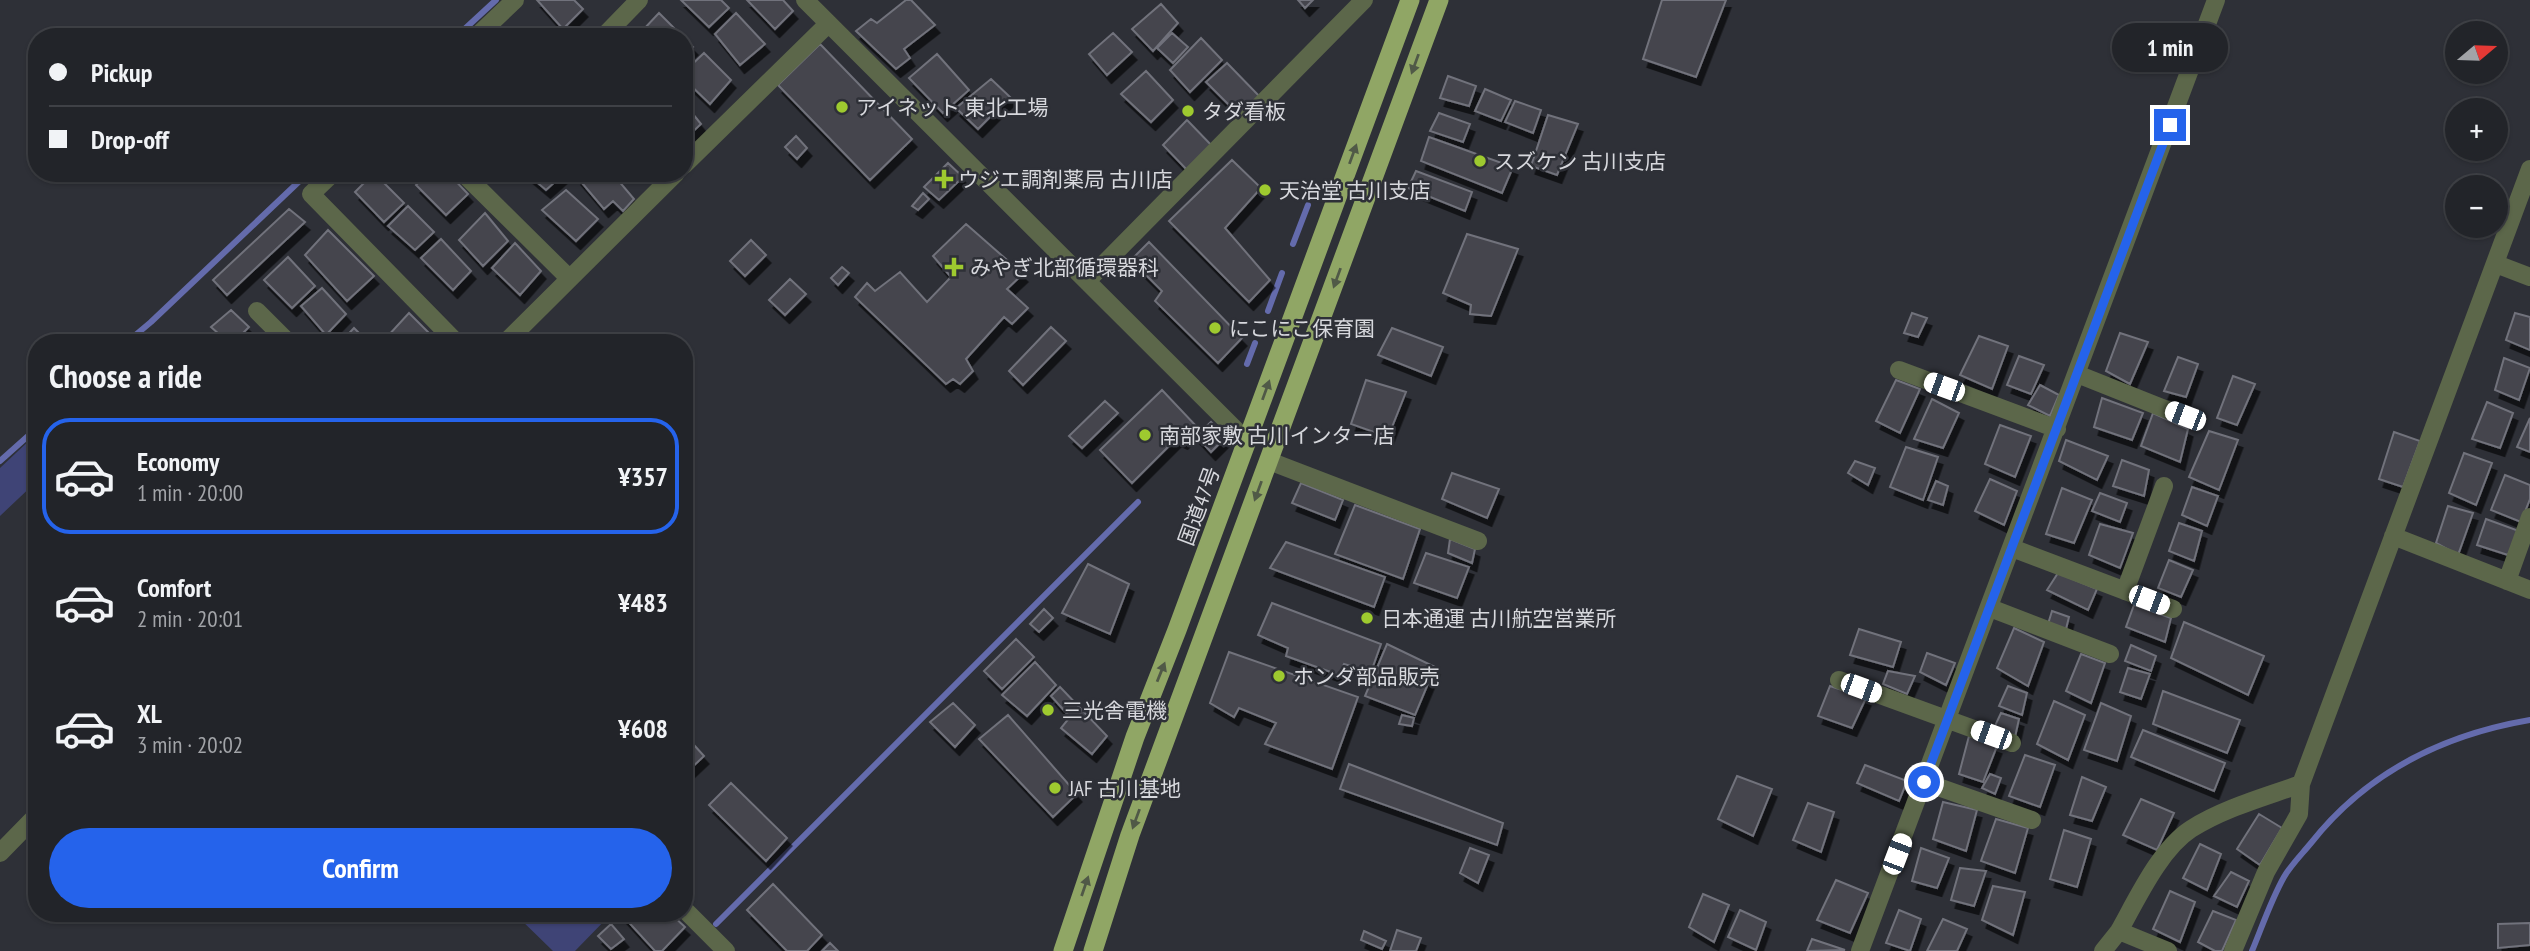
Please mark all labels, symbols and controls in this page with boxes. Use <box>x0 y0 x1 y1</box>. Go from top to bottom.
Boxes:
north arrow <box>2445 21 2508 84</box>
map controls <box>2445 21 2508 238</box>
callout: 1 min <box>2112 24 2228 72</box>
text: 1 min <box>2147 33 2193 62</box>
one-way arrow <box>1409 54 1420 75</box>
text: Pickup <box>91 56 152 89</box>
place label: アイネット 東北工場 <box>856 94 1048 121</box>
place label: タダ看板 <box>1202 98 1286 125</box>
button: + <box>2445 98 2508 161</box>
marker: アイネット 東北工場 <box>834 99 850 115</box>
marker: タダ看板 <box>1180 103 1196 119</box>
route end <box>2154 109 2186 141</box>
text: Drop-off <box>91 123 169 156</box>
one-way arrow <box>1348 143 1359 164</box>
place label: スズケン 古川支店 <box>1494 148 1666 175</box>
marker: スズケン 古川支店 <box>1472 153 1488 169</box>
place label: ウジエ調剤薬局 古川店 <box>958 166 1172 193</box>
marker: ウジエ調剤薬局 古川店 <box>936 171 952 187</box>
button: − <box>2445 175 2508 238</box>
place label: 天治堂 古川支店 <box>1279 177 1430 204</box>
marker: 天治堂 古川支店 <box>1257 182 1273 198</box>
place label: みやぎ北部循環器科 <box>970 254 1159 281</box>
marker: みやぎ北部循環器科 <box>944 257 964 277</box>
one-way arrow <box>1331 267 1342 288</box>
place label: にこにこ保育園 <box>1229 315 1375 342</box>
marker: にこにこ保育園 <box>1207 320 1223 336</box>
text: Choose a ride <box>49 355 202 397</box>
car <box>1921 370 1968 404</box>
one-way arrow <box>1261 379 1272 400</box>
car <box>2162 399 2209 433</box>
place label: 南部家敷 古川インター店 <box>1159 422 1394 449</box>
marker: 南部家敷 古川インター店 <box>1137 427 1153 443</box>
icon: car <box>53 445 116 508</box>
text: Economy <box>137 445 219 478</box>
text: ¥357 <box>618 460 668 493</box>
street label: 国道47号 <box>1172 463 1226 549</box>
text: 1 min · 20:00 <box>137 478 243 507</box>
one-way arrow <box>1252 481 1263 502</box>
icon: car <box>53 571 116 634</box>
text: Comfort <box>137 571 211 604</box>
car <box>2126 583 2173 617</box>
text: ¥483 <box>618 586 668 619</box>
text: 2 min · 20:01 <box>137 604 243 633</box>
place label: 日本通運 古川航空営業所 <box>1381 605 1616 632</box>
marker: 日本通運 古川航空営業所 <box>1359 610 1375 626</box>
one-way arrow <box>1155 661 1166 682</box>
place label: ホンダ部品販売 <box>1293 663 1440 690</box>
marker: ホンダ部品販売 <box>1271 668 1287 684</box>
car <box>1838 671 1885 705</box>
icon: car <box>53 697 116 760</box>
text: XL <box>137 697 162 730</box>
place label: 三光舎電機 <box>1062 697 1167 724</box>
marker: 三光舎電機 <box>1040 702 1056 718</box>
text: ¥608 <box>618 712 668 745</box>
car <box>1968 718 2015 752</box>
text: 3 min · 20:02 <box>137 730 243 759</box>
route start <box>1908 766 1940 798</box>
place label: JAF 古川基地 <box>1068 775 1181 802</box>
marker: JAF 古川基地 <box>1047 780 1063 796</box>
one-way arrow <box>1131 809 1142 830</box>
button: Confirm <box>49 828 672 908</box>
car <box>1880 831 1915 877</box>
one-way arrow <box>1080 876 1091 897</box>

